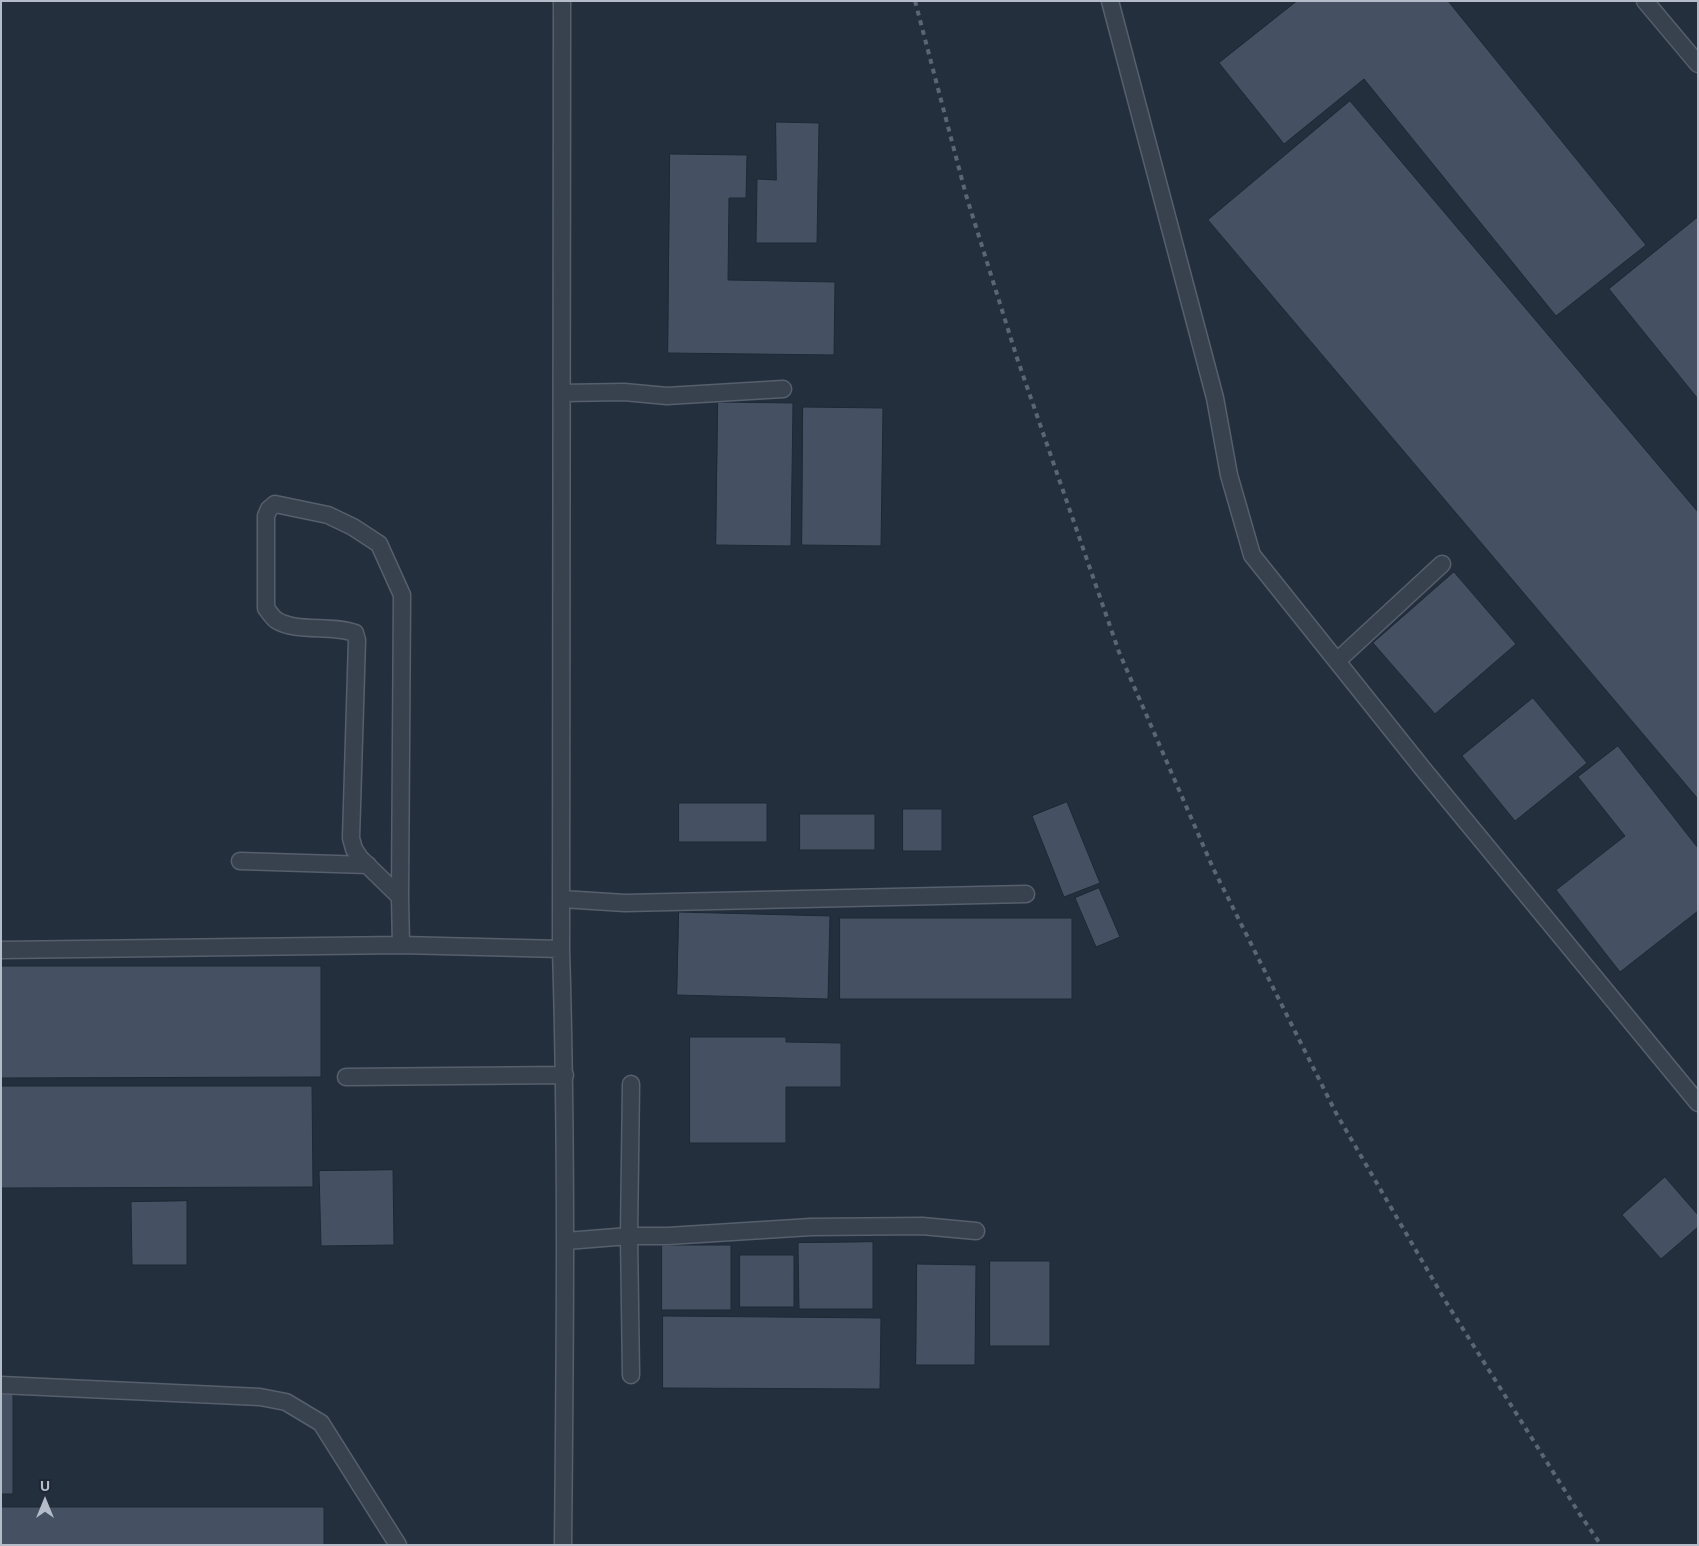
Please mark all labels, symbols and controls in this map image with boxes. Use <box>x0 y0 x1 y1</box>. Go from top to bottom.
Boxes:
north arrow <box>20 1476 70 1526</box>
text: U <box>40 1476 50 1495</box>

